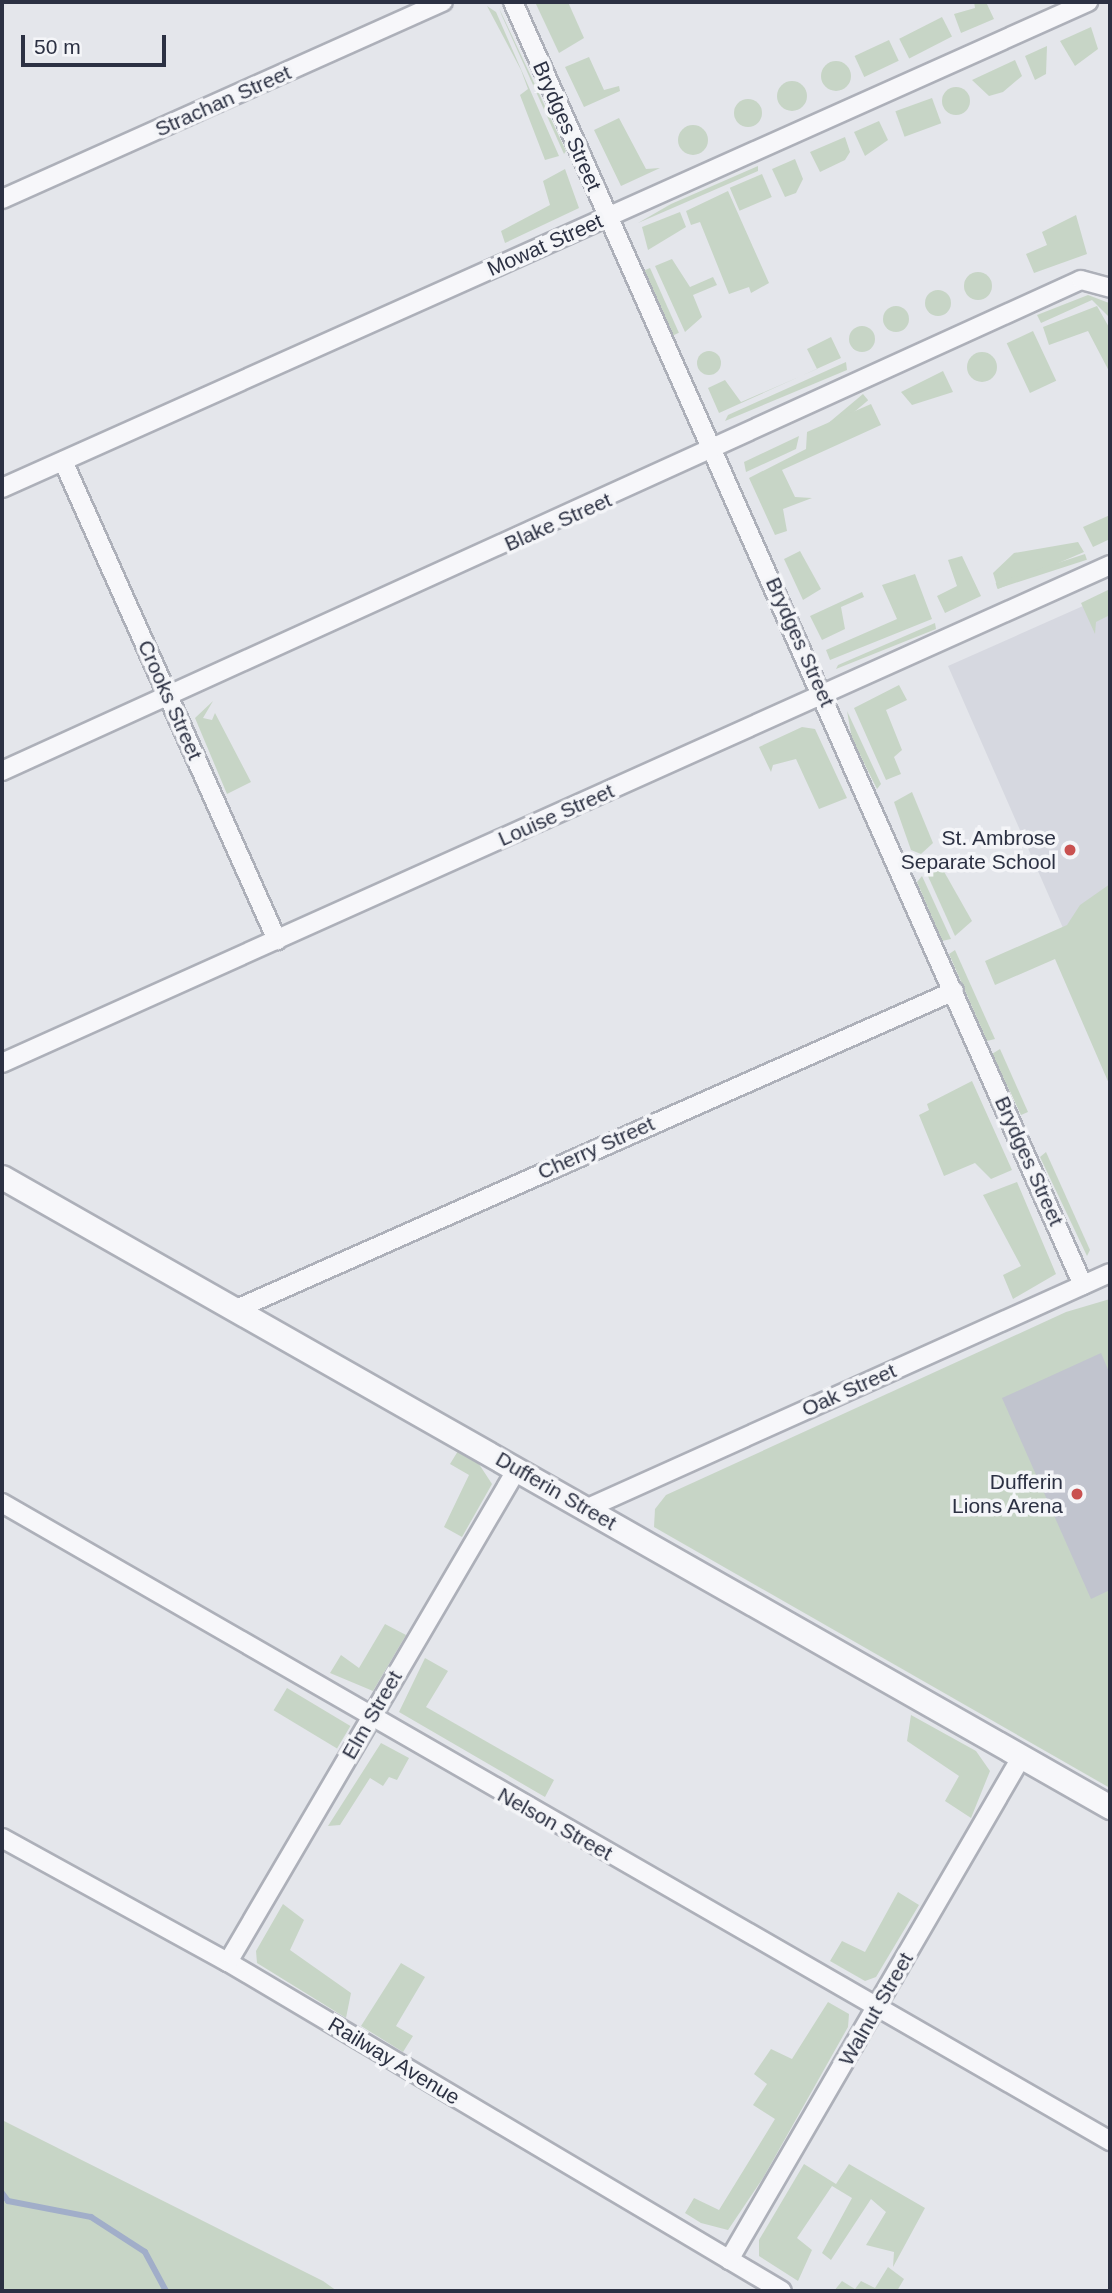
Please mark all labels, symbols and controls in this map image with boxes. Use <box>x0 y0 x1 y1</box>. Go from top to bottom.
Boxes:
scale bar <box>24 21 170 65</box>
text: 50 m <box>34 35 81 58</box>
street label: Brydges Street <box>527 57 607 195</box>
street label: Strachan Street <box>151 60 295 142</box>
street label: Mowat Street <box>483 208 607 282</box>
street label: Blake Street <box>501 487 615 557</box>
street label: Brydges Street <box>760 573 840 711</box>
street label: Crooks Street <box>132 636 208 764</box>
street label: Louise Street <box>494 778 618 852</box>
place label: St. Ambrose Separate School <box>901 825 1056 875</box>
marker: St. Ambrose Separate School <box>1062 842 1078 858</box>
street label: Brydges Street <box>989 1092 1069 1230</box>
street label: Cherry Street <box>534 1111 658 1185</box>
street label: Oak Street <box>798 1358 900 1422</box>
street label: Dufferin Street <box>491 1446 621 1536</box>
place label: Dufferin Lions Arena <box>951 1469 1063 1519</box>
marker: Dufferin Lions Arena <box>1069 1486 1085 1502</box>
street label: Elm Street <box>337 1666 407 1764</box>
street label: Nelson Street <box>493 1782 617 1866</box>
street label: Walnut Street <box>833 1948 919 2070</box>
street label: Railway Avenue <box>323 2012 465 2110</box>

